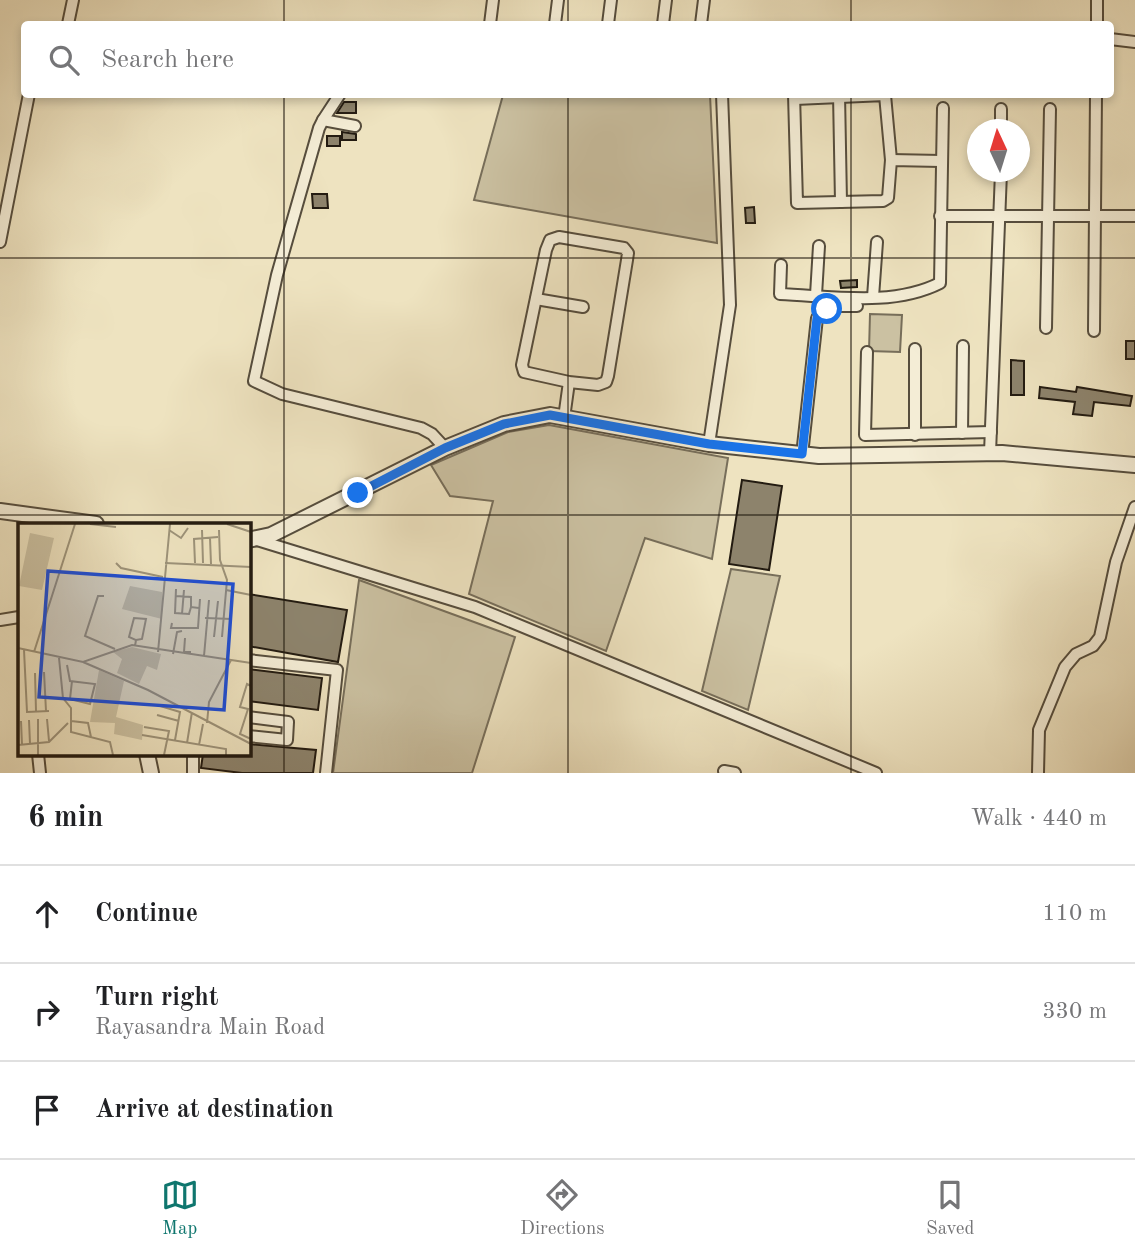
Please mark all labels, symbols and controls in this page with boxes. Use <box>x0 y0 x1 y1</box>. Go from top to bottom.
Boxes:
search box <box>21 21 1114 98</box>
icon: search <box>45 41 83 79</box>
text: Search here <box>101 47 234 73</box>
north arrow <box>967 119 1030 182</box>
route start <box>811 293 842 324</box>
route end <box>342 477 373 508</box>
inset map <box>18 523 250 755</box>
text: 6 min <box>28 803 103 833</box>
text: Walk · 440 m <box>971 807 1107 830</box>
icon: ahead <box>28 895 66 933</box>
text: Continue <box>95 901 198 927</box>
text: 110 m <box>1042 902 1107 925</box>
text: Turn right <box>95 985 218 1011</box>
icon: right <box>28 993 66 1031</box>
text: 330 m <box>1042 1000 1107 1023</box>
text: Rayasandra Main Road <box>95 1016 325 1039</box>
icon: arrive <box>28 1091 66 1129</box>
text: Arrive at destination <box>95 1097 334 1123</box>
tab: Map <box>161 1176 199 1241</box>
tab: Directions <box>520 1176 605 1241</box>
tab: Saved <box>926 1176 974 1241</box>

